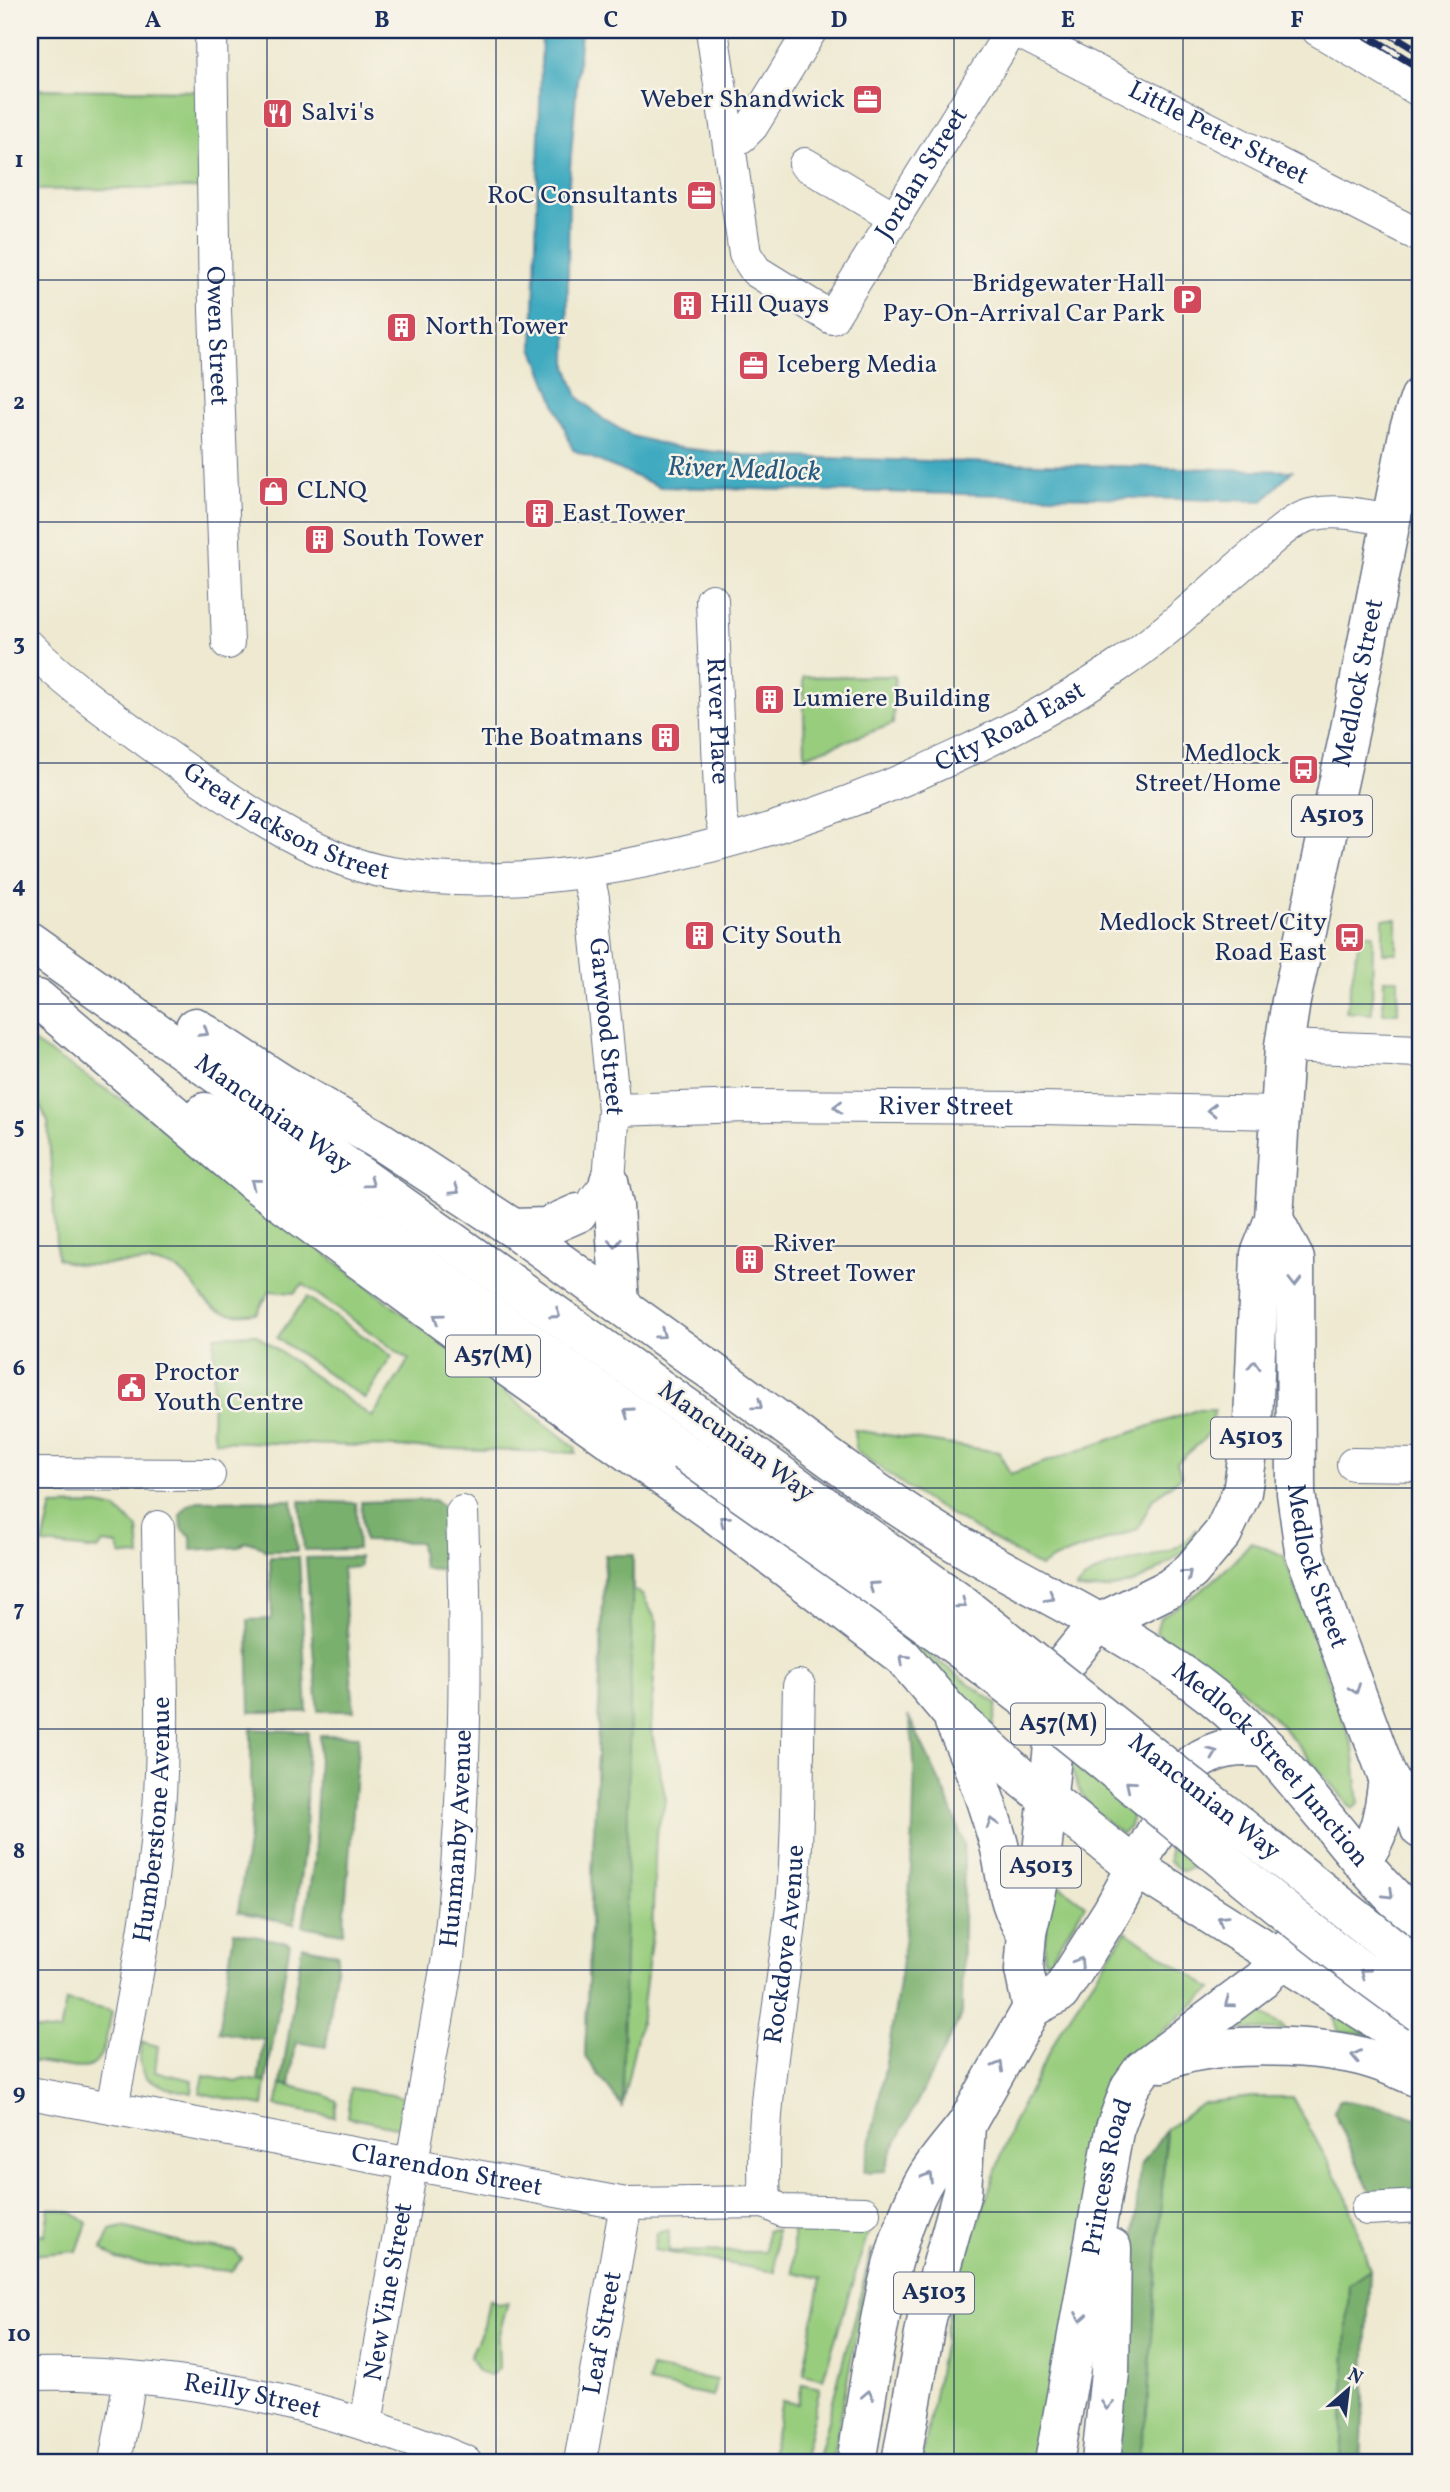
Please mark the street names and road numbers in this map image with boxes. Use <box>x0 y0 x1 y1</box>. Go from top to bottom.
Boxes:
street label: Little Peter Street <box>1122 72 1315 194</box>
street label: Jordan Street <box>867 101 977 247</box>
street label: Owen Street <box>196 266 237 407</box>
street label: Medlock Street <box>1324 596 1393 771</box>
street label: River Place <box>696 657 738 785</box>
street label: City Road East <box>929 673 1092 782</box>
street label: Great Jackson Street <box>175 754 392 890</box>
road number: A5103 <box>1292 796 1372 836</box>
street label: Garwood Street <box>579 936 632 1117</box>
street label: Mancunian Way <box>187 1046 359 1183</box>
street label: River Street <box>878 1089 1014 1126</box>
road number: A57(M) <box>446 1336 540 1376</box>
street label: Mancunian Way <box>650 1373 822 1511</box>
road number: A5103 <box>1211 1418 1291 1458</box>
street label: Medlock Street <box>1277 1481 1357 1654</box>
street label: Medlock Street Junction <box>1164 1654 1377 1875</box>
street label: Humberstone Avenue <box>125 1696 180 1945</box>
road number: A57(M) <box>1011 1704 1105 1744</box>
street label: Mancunian Way <box>1120 1725 1288 1869</box>
street label: Hunmanby Avenue <box>431 1729 482 1950</box>
street label: Rockdove Avenue <box>756 1844 814 2046</box>
road number: A5013 <box>1001 1846 1081 1888</box>
street label: Princess Road <box>1074 2093 1142 2258</box>
street label: Clarendon Street <box>348 2135 545 2206</box>
street label: New Vine Street <box>356 2200 423 2384</box>
street label: Leaf Street <box>574 2268 632 2398</box>
road number: A5103 <box>894 2272 974 2314</box>
street label: Reilly Street <box>181 2365 325 2429</box>

